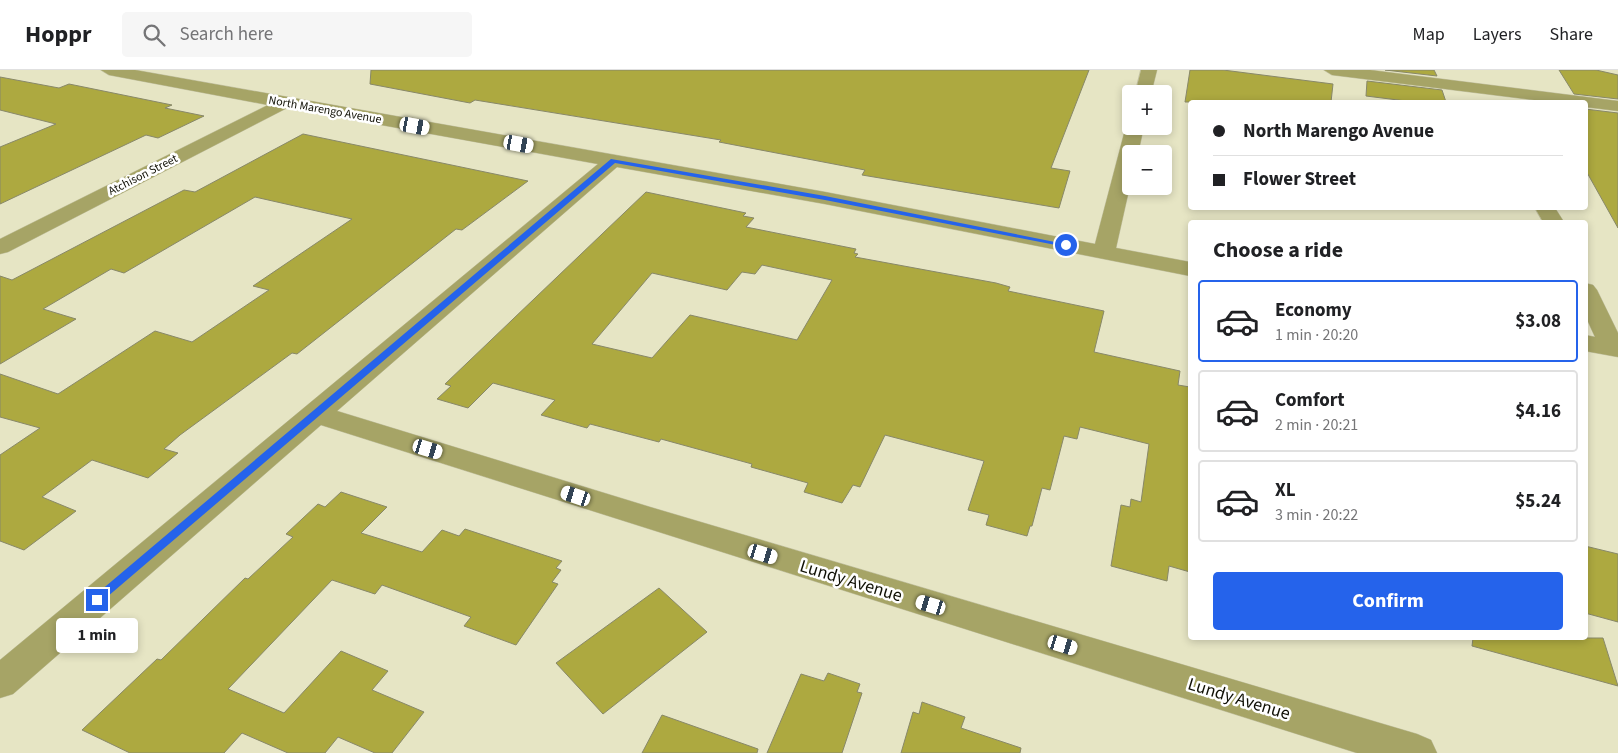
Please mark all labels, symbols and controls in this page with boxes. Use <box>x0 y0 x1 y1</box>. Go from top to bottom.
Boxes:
search box <box>122 12 472 57</box>
text: Hoppr <box>25 17 92 52</box>
icon: search <box>140 21 168 49</box>
text: Search here <box>180 21 273 48</box>
text: Map <box>1413 22 1445 47</box>
text: Layers <box>1473 22 1522 47</box>
text: Share <box>1550 22 1593 47</box>
map controls <box>1122 85 1172 195</box>
button: + <box>1122 85 1172 135</box>
street label: North Marengo Avenue <box>267 92 383 128</box>
car <box>398 116 431 136</box>
text: North Marengo Avenue <box>1243 118 1434 145</box>
car <box>502 134 535 154</box>
button: − <box>1122 145 1172 195</box>
street label: Atchison Street <box>105 150 181 200</box>
text: Flower Street <box>1243 166 1356 193</box>
route start <box>1055 234 1077 256</box>
text: Choose a ride <box>1213 234 1343 266</box>
text: Economy <box>1275 297 1352 324</box>
icon: car <box>1215 299 1260 344</box>
text: $3.08 <box>1515 308 1561 335</box>
text: 1 min · 20:20 <box>1275 324 1358 346</box>
text: Comfort <box>1275 387 1345 414</box>
icon: car <box>1215 389 1260 434</box>
text: $4.16 <box>1515 398 1561 425</box>
text: 2 min · 20:21 <box>1275 414 1358 436</box>
car <box>411 437 444 461</box>
text: XL <box>1275 477 1296 504</box>
icon: car <box>1215 479 1260 524</box>
car <box>559 484 592 508</box>
text: $5.24 <box>1515 488 1561 515</box>
text: 3 min · 20:22 <box>1275 504 1358 526</box>
car <box>746 542 779 566</box>
street label: Lundy Avenue <box>797 554 905 608</box>
button: Confirm <box>1213 572 1563 630</box>
route end <box>86 589 108 611</box>
car <box>914 593 947 617</box>
callout: 1 min <box>56 618 138 652</box>
text: 1 min <box>78 624 116 646</box>
car <box>1046 633 1079 657</box>
street label: Lundy Avenue <box>1185 672 1293 726</box>

